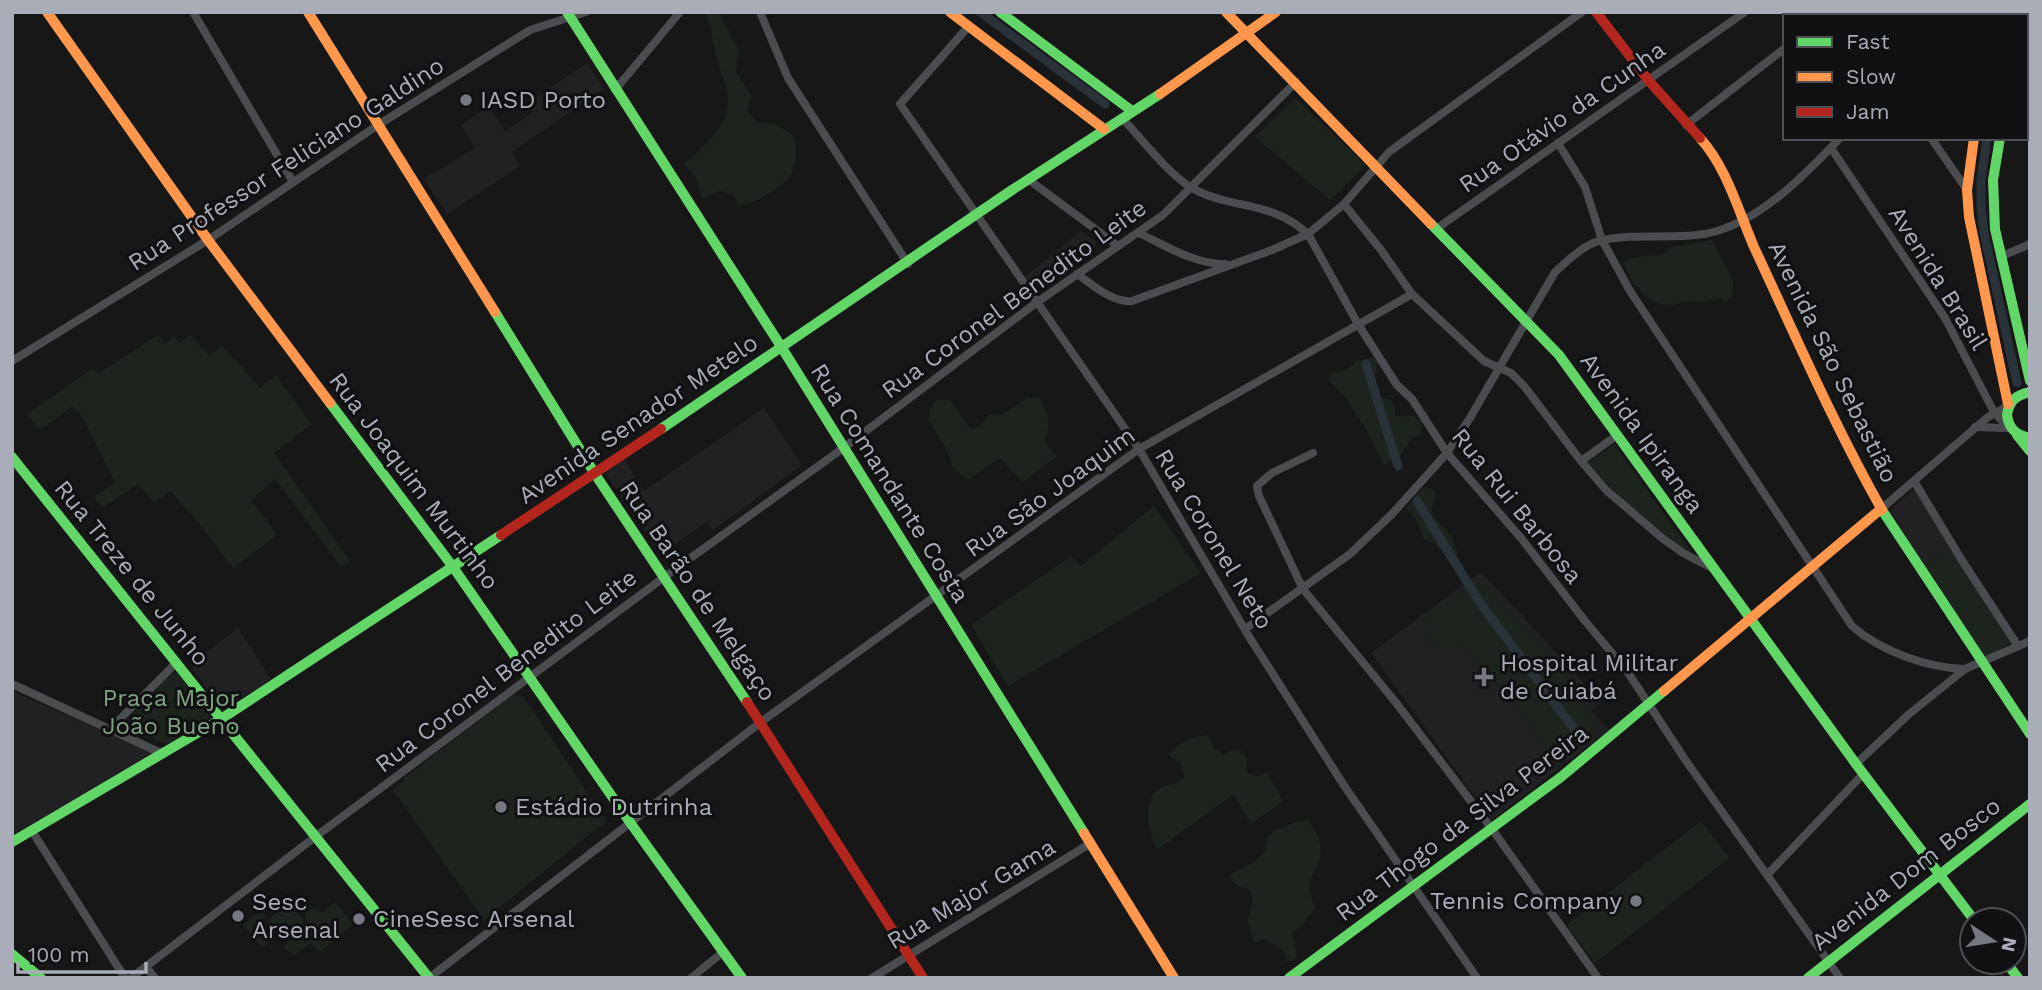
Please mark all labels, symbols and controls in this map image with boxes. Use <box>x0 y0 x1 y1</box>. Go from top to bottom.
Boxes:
legend <box>1783 14 2028 140</box>
text: Fast <box>1846 29 1890 54</box>
street label: Rua Otávio da Cunha <box>1454 35 1670 199</box>
street label: Rua Professor Feliciano Galdino <box>123 51 449 277</box>
text: Slow <box>1846 64 1896 89</box>
place label: IASD Porto <box>480 86 606 114</box>
marker: IASD Porto <box>458 92 474 108</box>
text: Jam <box>1846 99 1889 124</box>
street label: Rua Coronel Benedito Leite <box>876 194 1152 404</box>
street label: Avenida Brasil <box>1883 201 1994 356</box>
street label: Avenida São Sebastião <box>1762 237 1904 487</box>
street label: Avenida Senador Metelo <box>513 328 763 510</box>
street label: Avenida Ipiranga <box>1574 347 1710 519</box>
street label: Rua Comandante Costa <box>805 358 975 608</box>
street label: Rua Joaquim Murtinho <box>323 367 505 595</box>
street label: Rua São Joaquim <box>960 421 1140 563</box>
street label: Rua Rui Barbosa <box>1446 423 1588 589</box>
street label: Rua Coronel Neto <box>1149 444 1279 634</box>
street label: Rua Treze de Junho <box>49 475 215 671</box>
street label: Rua Barão de Melgaço <box>614 476 782 706</box>
street label: Rua Coronel Benedito Leite <box>370 563 642 779</box>
place label: Hospital Militar de Cuiabá <box>1500 649 1678 705</box>
marker: Hospital Militar de Cuiabá <box>1474 667 1494 687</box>
park label: Praça Major João Bueno <box>102 684 240 740</box>
street label: Rua Thogo da Silva Pereira <box>1330 719 1594 927</box>
street label: Avenida Dom Bosco <box>1806 791 2006 957</box>
place label: Estádio Dutrinha <box>515 793 712 821</box>
marker: Estádio Dutrinha <box>493 799 509 815</box>
street label: Rua Major Gama <box>882 833 1060 955</box>
place label: Tennis Company <box>1430 887 1623 915</box>
place label: Sesc Arsenal <box>252 888 340 944</box>
marker: Tennis Company <box>1628 893 1644 909</box>
place label: CineSesc Arsenal <box>373 905 575 933</box>
north arrow <box>1958 906 2028 976</box>
marker: Sesc Arsenal <box>230 908 246 924</box>
marker: CineSesc Arsenal <box>351 911 367 927</box>
scale bar <box>18 930 145 974</box>
text: N <box>1996 935 2022 954</box>
text: 100 m <box>28 942 90 967</box>

